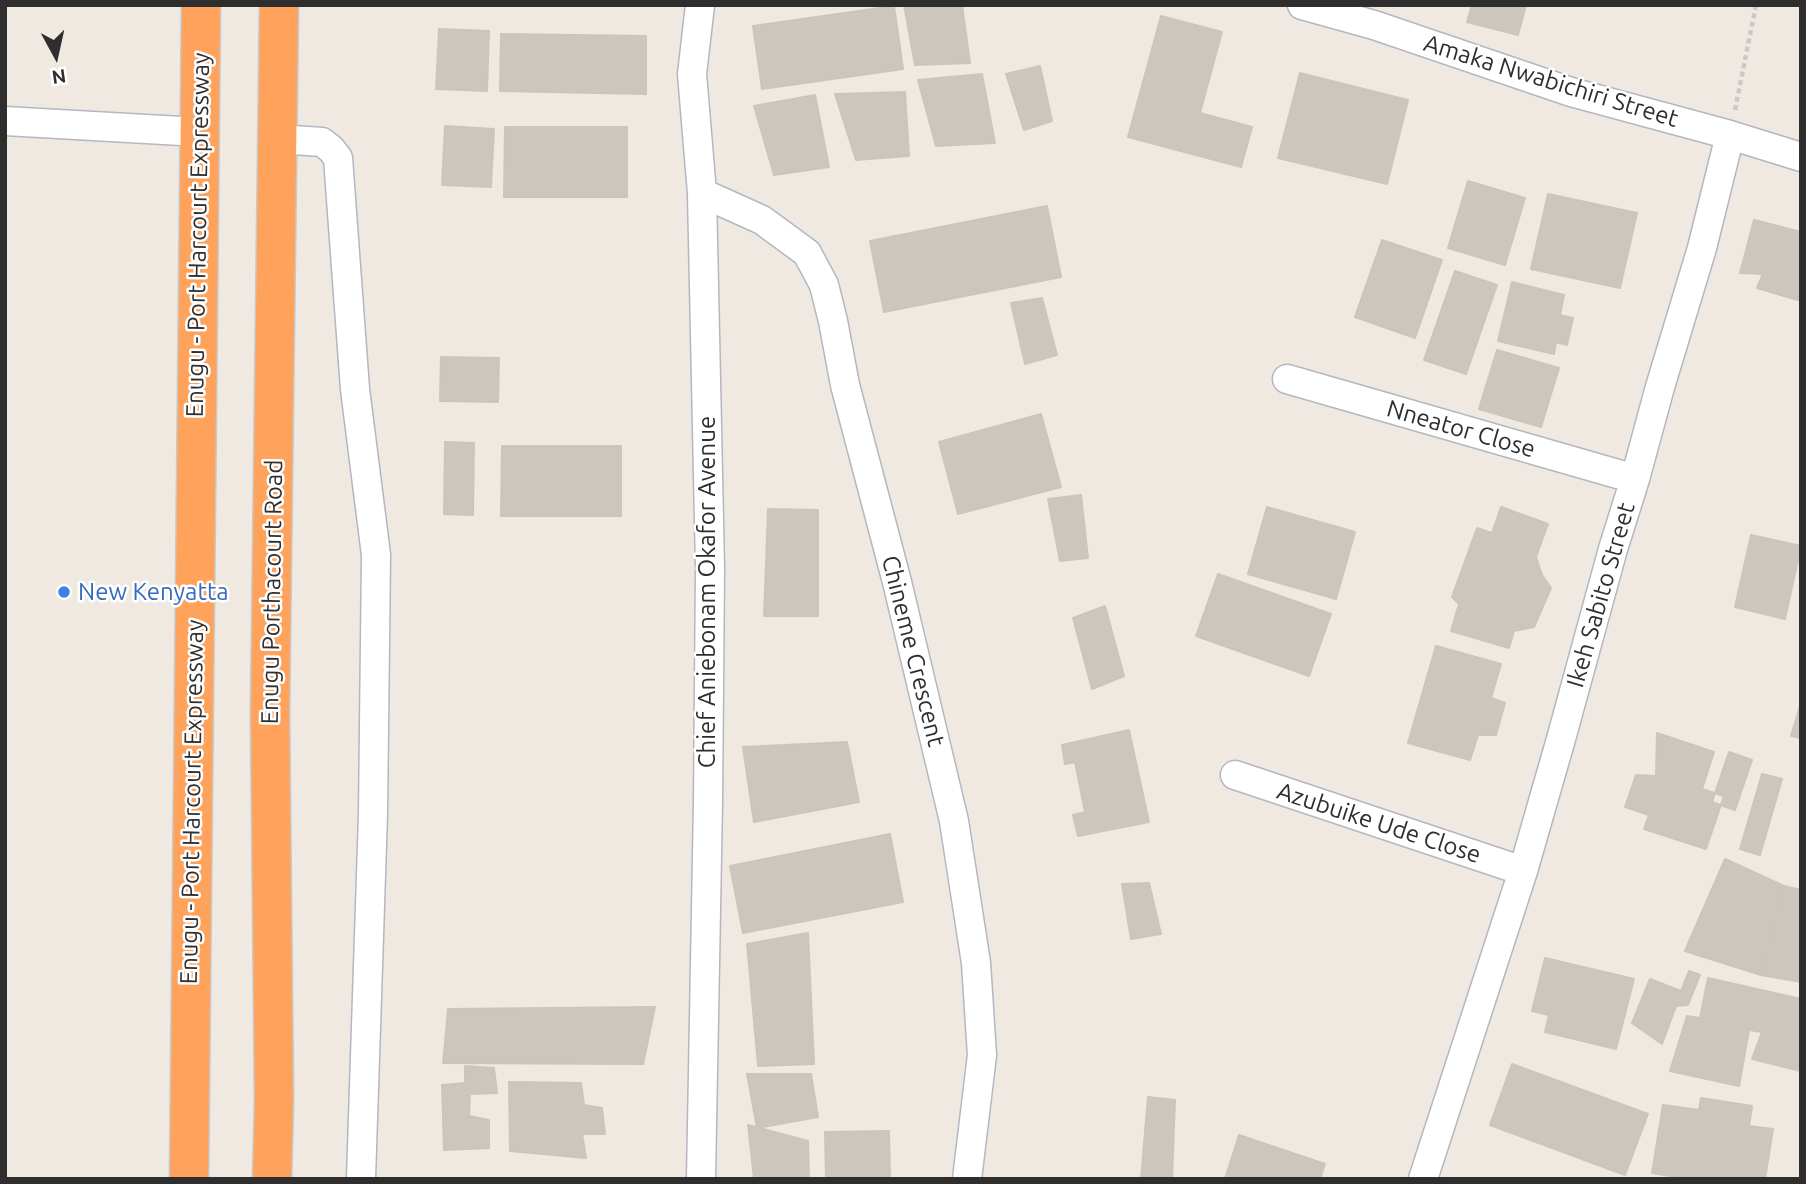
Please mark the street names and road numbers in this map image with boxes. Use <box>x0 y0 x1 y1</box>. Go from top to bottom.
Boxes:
street label: Amaka Nwabichiri Street <box>1420 29 1682 133</box>
street label: Enugu - Port Harcourt Expressway <box>180 52 216 418</box>
street label: Nneator Close <box>1383 394 1539 464</box>
street label: Chief Aniebonam Okafor Avenue <box>693 416 721 768</box>
street label: Enugu Porthacourt Road <box>255 459 289 725</box>
street label: Ikeh Sabito Street <box>1561 499 1641 691</box>
street label: Chineme Crescent <box>875 553 951 749</box>
street label: Enugu - Port Harcourt Expressway <box>174 619 210 985</box>
street label: Azubuike Ude Close <box>1273 776 1485 870</box>

